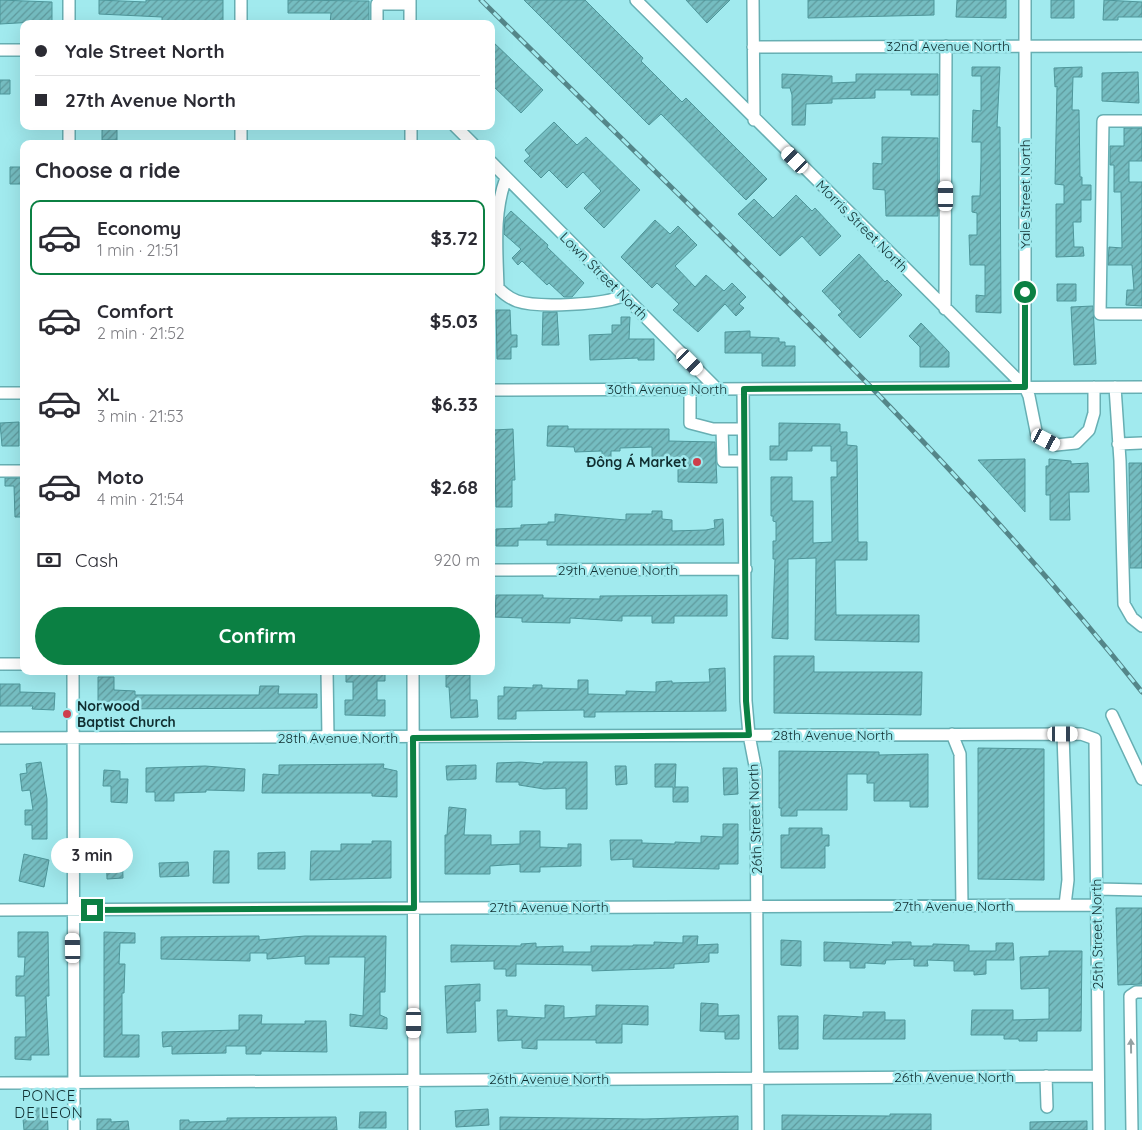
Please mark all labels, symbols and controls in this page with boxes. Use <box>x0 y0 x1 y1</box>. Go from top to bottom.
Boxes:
street label: 32nd Avenue North <box>886 37 1010 55</box>
text: Yale Street North <box>65 39 225 63</box>
text: 27th Avenue North <box>65 88 236 112</box>
street label: Yale Street North <box>1016 139 1034 249</box>
car <box>779 144 810 176</box>
text: Choose a ride <box>35 156 180 184</box>
street label: Morris Street North <box>812 176 912 276</box>
car <box>938 181 953 211</box>
icon: car <box>37 215 82 260</box>
text: Economy <box>97 216 181 240</box>
text: $3.72 <box>430 226 478 250</box>
street label: Lown Street North <box>556 228 652 324</box>
text: 1 min · 21:51 <box>97 240 179 260</box>
route start <box>1014 281 1036 303</box>
icon: car <box>37 298 82 343</box>
text: Comfort <box>97 299 174 323</box>
text: $5.03 <box>430 309 478 333</box>
text: 2 min · 21:52 <box>97 323 185 343</box>
car <box>674 346 705 378</box>
street label: 30th Avenue North <box>607 380 727 398</box>
icon: car <box>37 381 82 426</box>
text: XL <box>97 382 120 406</box>
text: $6.33 <box>431 392 478 416</box>
text: 3 min · 21:53 <box>97 406 184 426</box>
car <box>1029 427 1062 453</box>
place label: Đông Á Market <box>585 453 687 471</box>
marker: Đông Á Market <box>691 456 703 468</box>
icon: car <box>37 464 82 509</box>
text: Moto <box>97 465 144 489</box>
text: $2.68 <box>430 475 478 499</box>
text: 4 min · 21:54 <box>97 489 184 509</box>
icon: cash <box>35 546 63 574</box>
text: Cash <box>75 548 119 572</box>
text: 920 m <box>434 550 480 570</box>
street label: 29th Avenue North <box>558 561 678 579</box>
button: Confirm <box>35 607 480 665</box>
place label: Norwood Baptist Church <box>77 697 176 731</box>
marker: Norwood Baptist Church <box>61 708 73 720</box>
street label: 28th Avenue North <box>773 726 893 744</box>
car <box>1048 727 1078 742</box>
street label: 28th Avenue North <box>278 729 398 747</box>
street label: 26th Street North <box>744 763 766 875</box>
callout: 3 min <box>51 838 133 872</box>
text: 3 min <box>71 845 113 865</box>
street label: 25th Street North <box>1087 878 1107 990</box>
street label: 27th Avenue North <box>894 897 1014 915</box>
street label: 27th Avenue North <box>489 898 609 916</box>
route end <box>81 899 103 921</box>
car <box>65 933 80 963</box>
car <box>406 1008 421 1038</box>
one-way arrow <box>1127 1038 1135 1054</box>
street label: 26th Avenue North <box>894 1068 1014 1086</box>
street label: 26th Avenue North <box>489 1070 609 1088</box>
district label: PONCE DE LEON <box>14 1086 84 1122</box>

